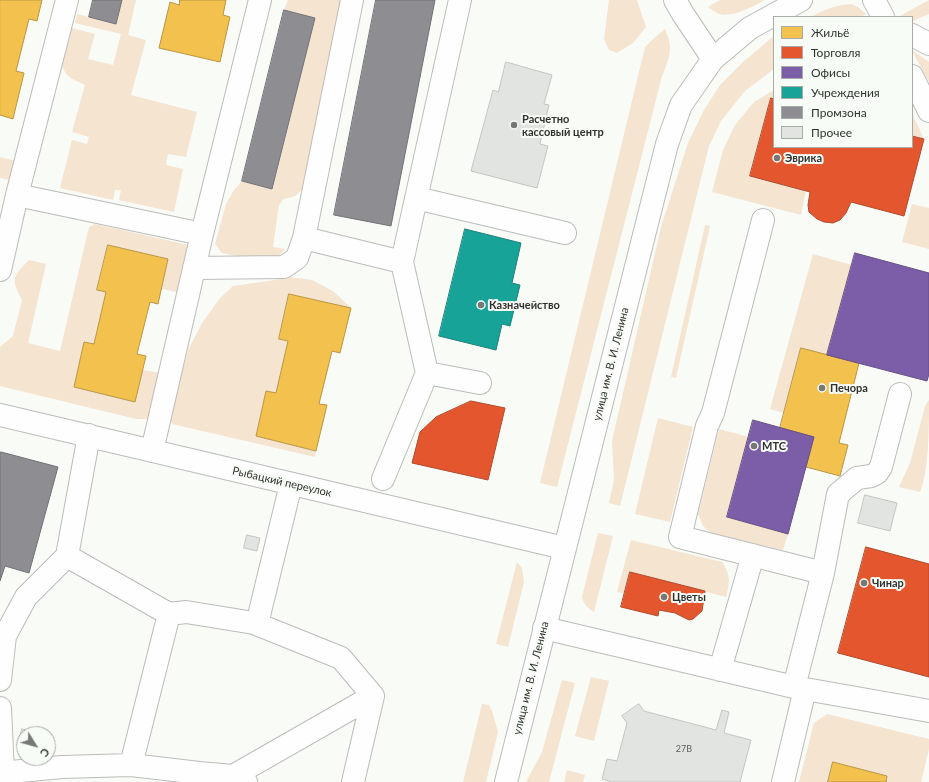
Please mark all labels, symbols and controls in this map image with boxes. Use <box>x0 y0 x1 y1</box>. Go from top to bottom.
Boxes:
legend <box>773 16 913 148</box>
text: Жильё <box>811 25 849 40</box>
text: Торговля <box>811 45 861 60</box>
text: Офисы <box>811 65 850 80</box>
text: Учреждения <box>811 85 880 100</box>
text: Промзона <box>811 105 867 120</box>
place label: Расчетно кассовый центр <box>522 112 604 138</box>
marker: Расчетно кассовый центр <box>509 120 519 130</box>
text: Прочее <box>811 125 852 140</box>
place label: Эврика <box>785 151 822 165</box>
marker: Эврика <box>772 153 782 163</box>
place label: Казначейство <box>489 298 560 312</box>
marker: Казначейство <box>476 300 486 310</box>
street label: улица им. В. И. Ленина <box>591 306 631 422</box>
place label: Печора <box>830 381 868 395</box>
marker: Печора <box>817 383 827 393</box>
place label: МТС <box>762 439 786 453</box>
marker: МТС <box>749 441 759 451</box>
street label: Рыбацкий переулок <box>231 464 333 500</box>
place label: Чинар <box>872 576 904 590</box>
marker: Чинар <box>859 578 869 588</box>
place label: Цветы <box>672 590 706 604</box>
marker: Цветы <box>659 592 669 602</box>
street label: улица им. В. И. Ленина <box>511 620 551 736</box>
north arrow <box>16 726 56 766</box>
house number: 27В <box>676 744 692 754</box>
text: С <box>38 746 53 760</box>

